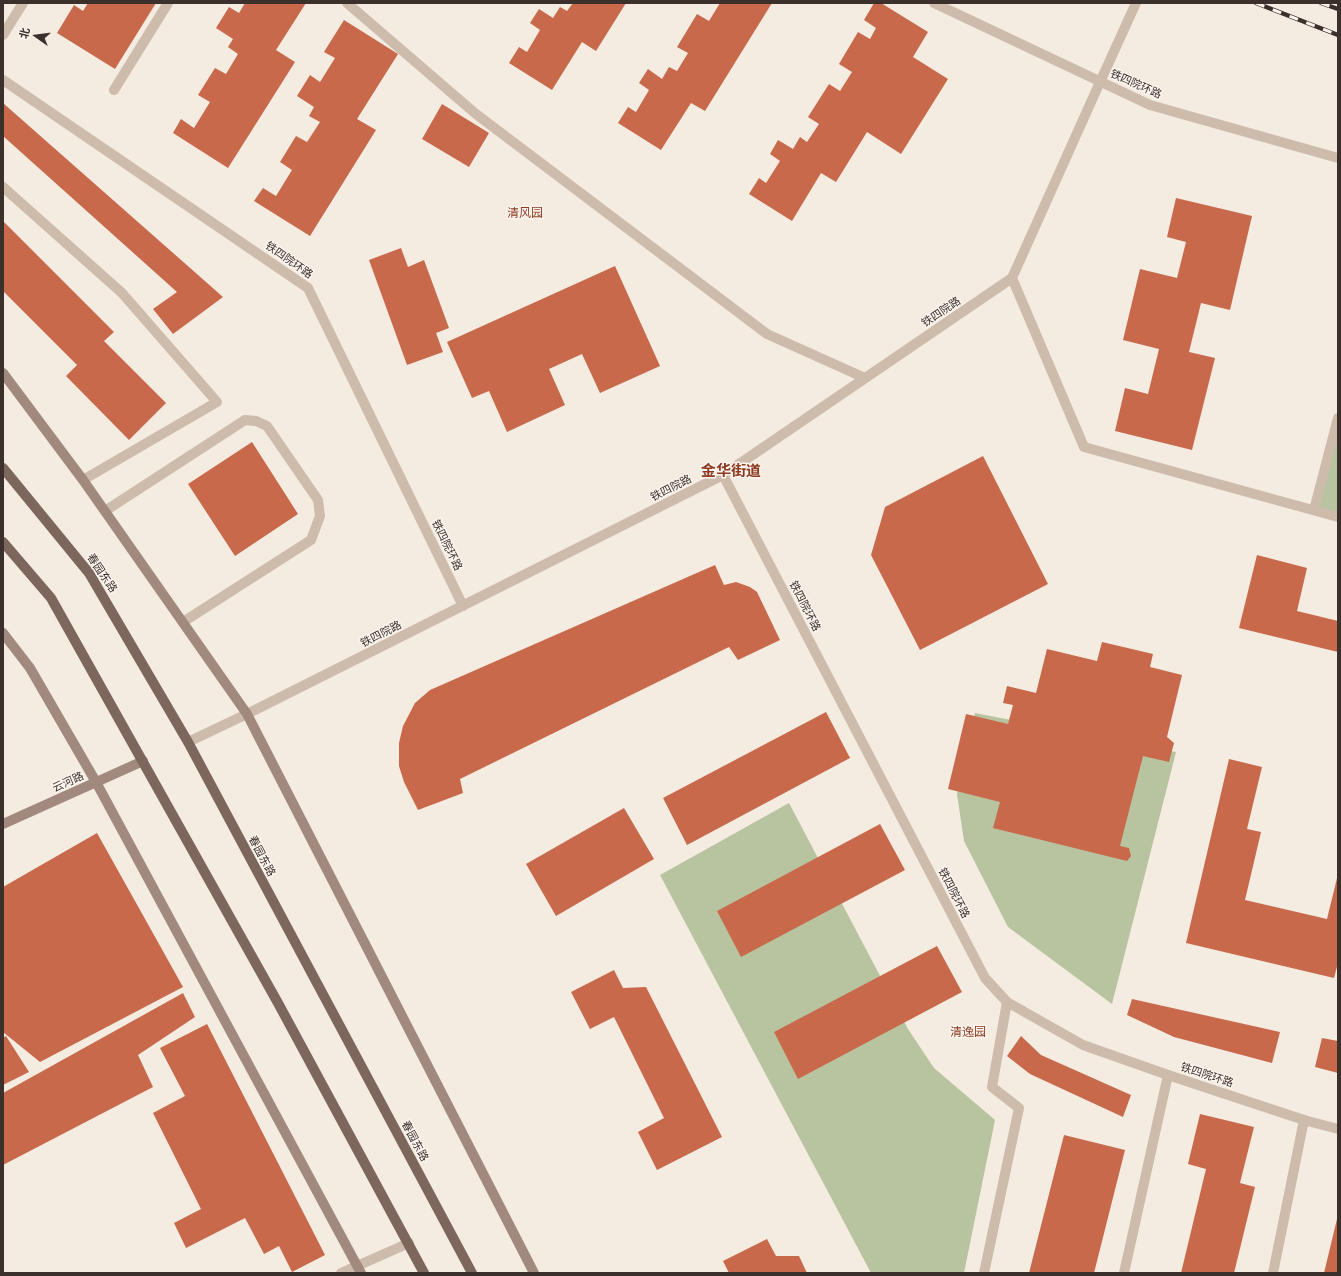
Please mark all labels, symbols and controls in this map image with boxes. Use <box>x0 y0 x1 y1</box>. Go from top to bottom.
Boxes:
north arrow <box>16 16 56 56</box>
text: 北 <box>17 26 32 40</box>
street label: 铁四院环路 <box>1108 67 1164 101</box>
district label: 清风园 <box>507 206 543 220</box>
street label: 铁四院环路 <box>263 239 315 281</box>
street label: 铁四院路 <box>919 294 963 330</box>
district label: 金华街道 <box>701 462 761 480</box>
street label: 铁四院路 <box>648 472 694 504</box>
street label: 铁四院环路 <box>429 517 465 573</box>
street label: 春园东路 <box>84 551 120 595</box>
street label: 铁四院环路 <box>787 579 823 633</box>
street label: 铁四院路 <box>358 618 404 650</box>
street label: 云河路 <box>50 769 86 795</box>
street label: 春园东路 <box>246 833 278 879</box>
street label: 铁四院环路 <box>936 866 972 920</box>
district label: 清逸园 <box>950 1025 986 1039</box>
street label: 铁四院环路 <box>1179 1060 1235 1090</box>
street label: 春园东路 <box>399 1118 431 1164</box>

